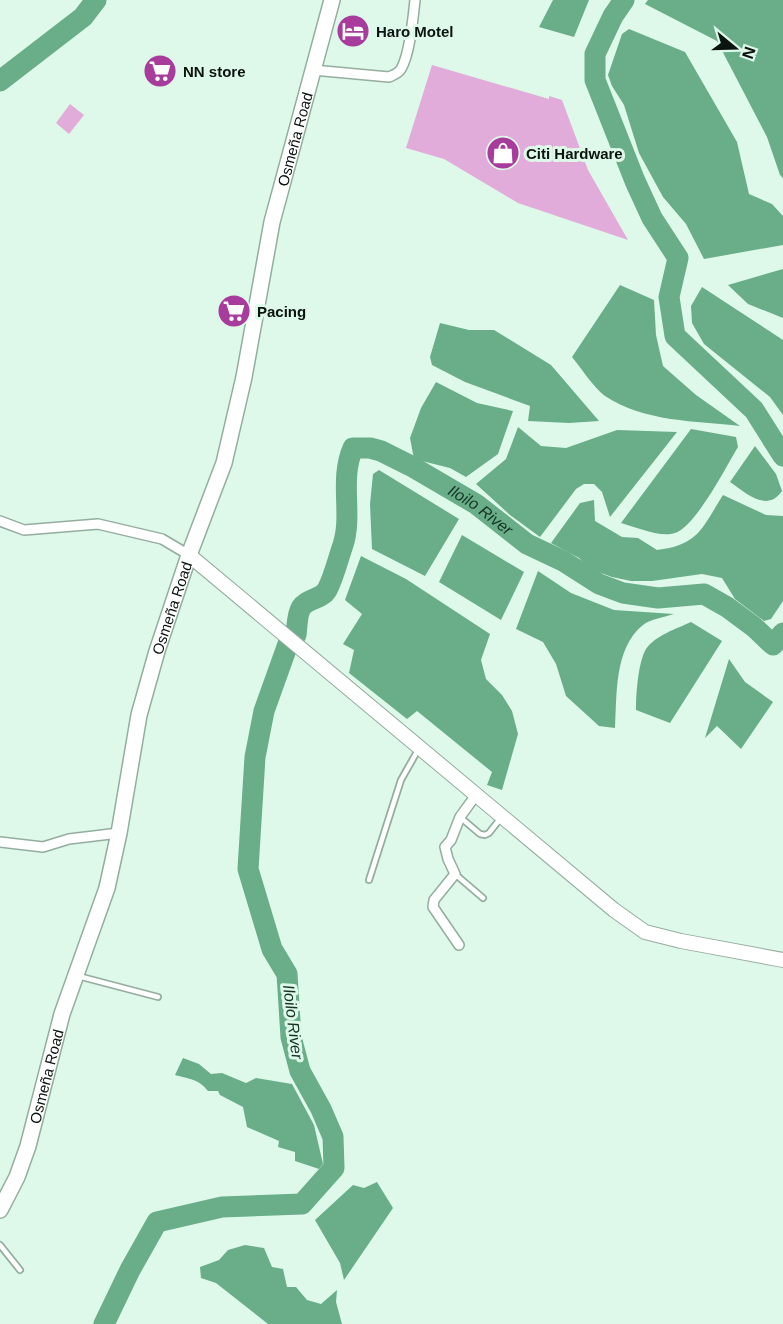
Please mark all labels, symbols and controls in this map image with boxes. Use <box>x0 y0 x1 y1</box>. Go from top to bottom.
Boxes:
hotel icon: Haro Motel <box>335 13 371 49</box>
north arrow <box>705 18 765 78</box>
place label: Haro Motel <box>376 23 454 40</box>
text: N <box>739 44 759 61</box>
supermarket icon: NN store <box>142 53 178 89</box>
place label: NN store <box>183 63 246 80</box>
street label: Osmeña Road <box>274 90 315 188</box>
shop icon: Citi Hardware <box>485 135 521 171</box>
place label: Citi Hardware <box>526 145 623 162</box>
supermarket icon: Pacing <box>216 293 252 329</box>
place label: Pacing <box>257 303 306 320</box>
water label: Iloilo River <box>445 481 517 538</box>
street label: Osmeña Road <box>148 559 195 656</box>
water label: Iloilo River <box>280 984 306 1061</box>
street label: Osmeña Road <box>26 1027 66 1125</box>

